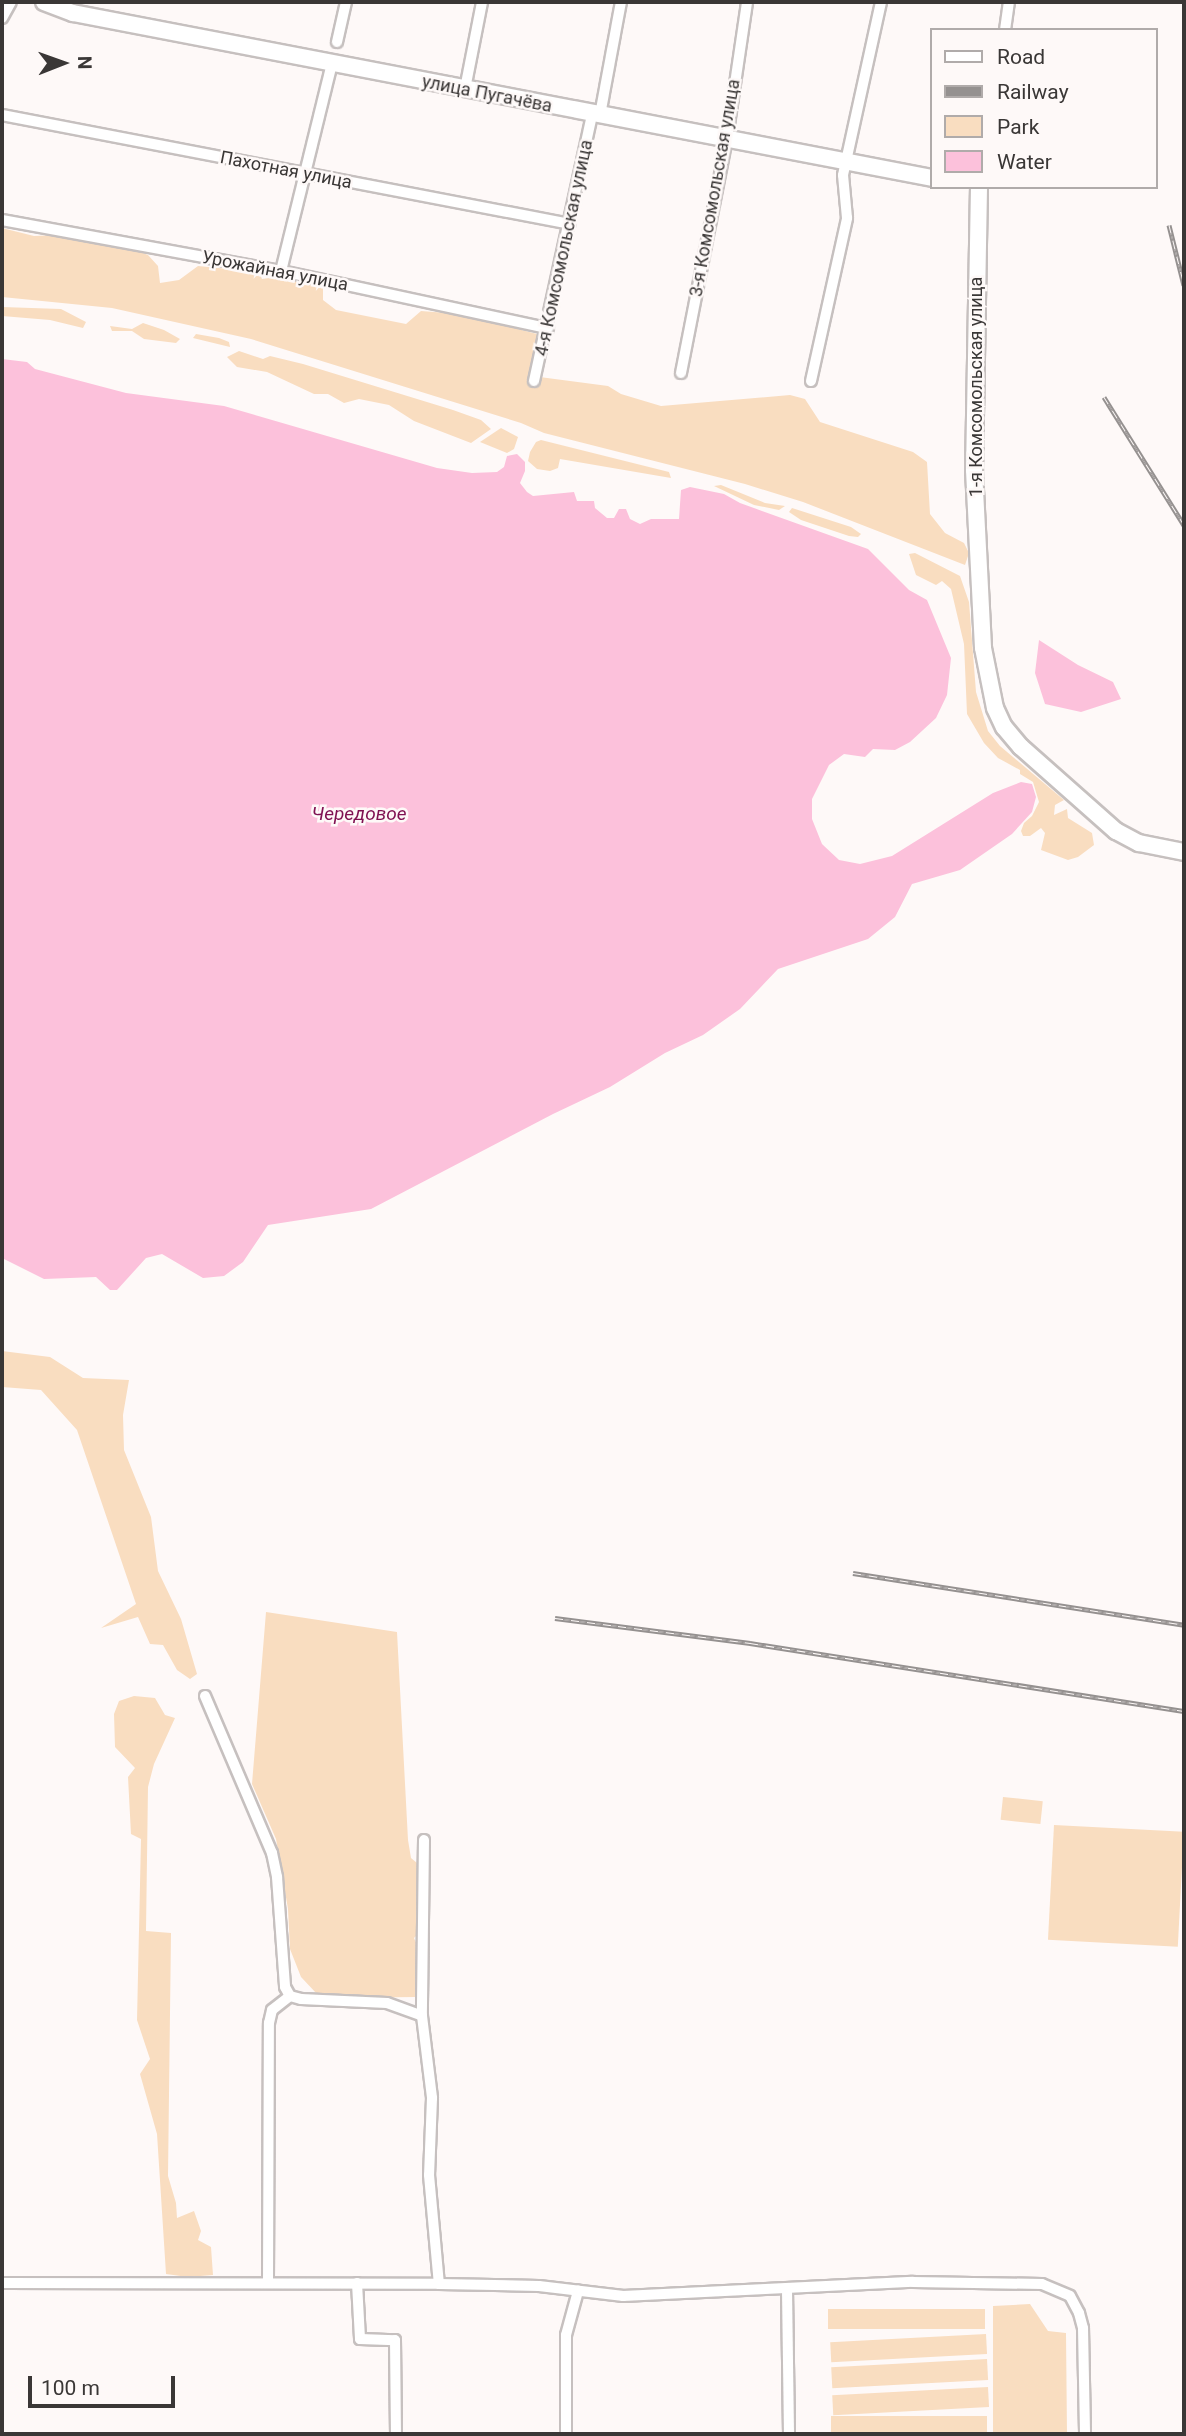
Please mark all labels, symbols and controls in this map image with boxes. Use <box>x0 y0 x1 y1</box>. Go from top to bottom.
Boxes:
north arrow <box>28 28 98 98</box>
legend <box>930 28 1158 189</box>
text: Road <box>997 45 1045 69</box>
text: N <box>73 56 96 70</box>
street label: улица Пугачёва <box>420 71 554 117</box>
street label: 3-я Комсомольская улица <box>685 78 745 298</box>
text: Railway <box>997 80 1069 104</box>
text: Park <box>997 115 1039 139</box>
street label: 4-я Комсомольская улица <box>531 138 597 358</box>
street label: Пахотная улица <box>218 147 354 193</box>
text: Water <box>997 150 1052 174</box>
street label: Урожайная улица <box>200 246 350 296</box>
street label: 1-я Комсомольская улица <box>965 277 987 497</box>
water label: Чередовое <box>312 803 406 825</box>
scale bar <box>32 2362 178 2406</box>
text: 100 m <box>41 2376 100 2400</box>

